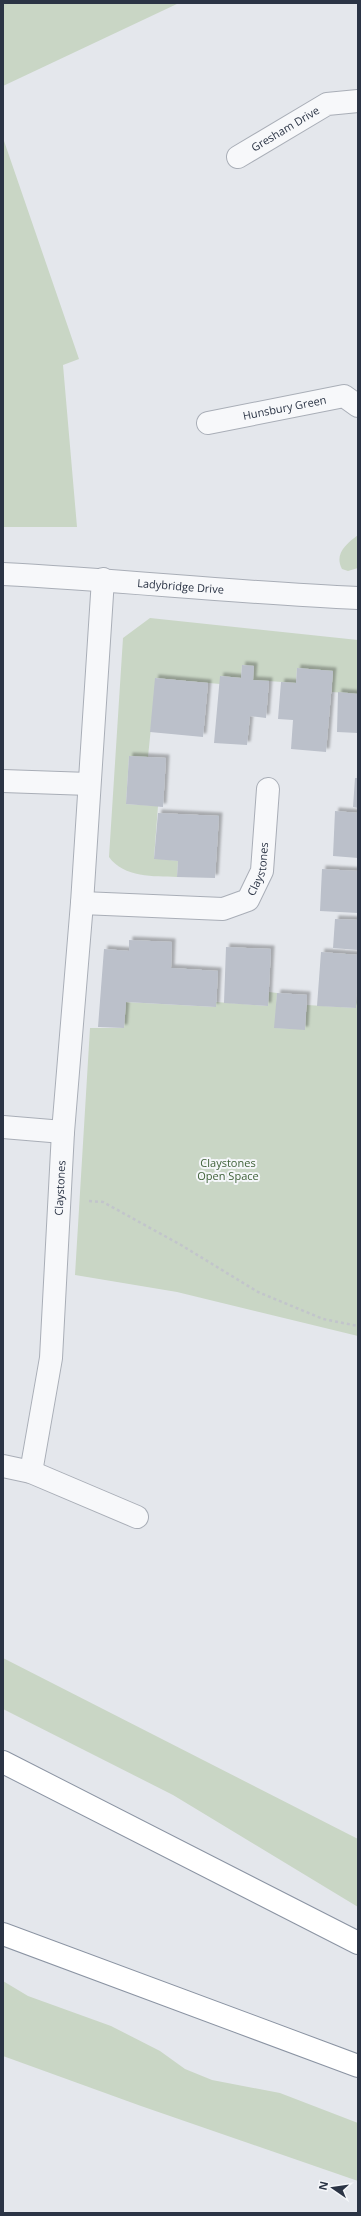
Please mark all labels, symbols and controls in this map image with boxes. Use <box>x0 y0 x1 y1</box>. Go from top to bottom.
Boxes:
street label: Gresham Drive <box>248 102 322 155</box>
street label: Hunsbury Green <box>241 392 327 423</box>
street label: Ladybridge Drive <box>137 575 224 597</box>
street label: Claystones <box>243 842 271 898</box>
park label: Claystones Open Space <box>197 1155 259 1183</box>
street label: Claystones <box>51 1160 68 1216</box>
north arrow <box>313 2168 353 2208</box>
text: N <box>314 2180 331 2192</box>

